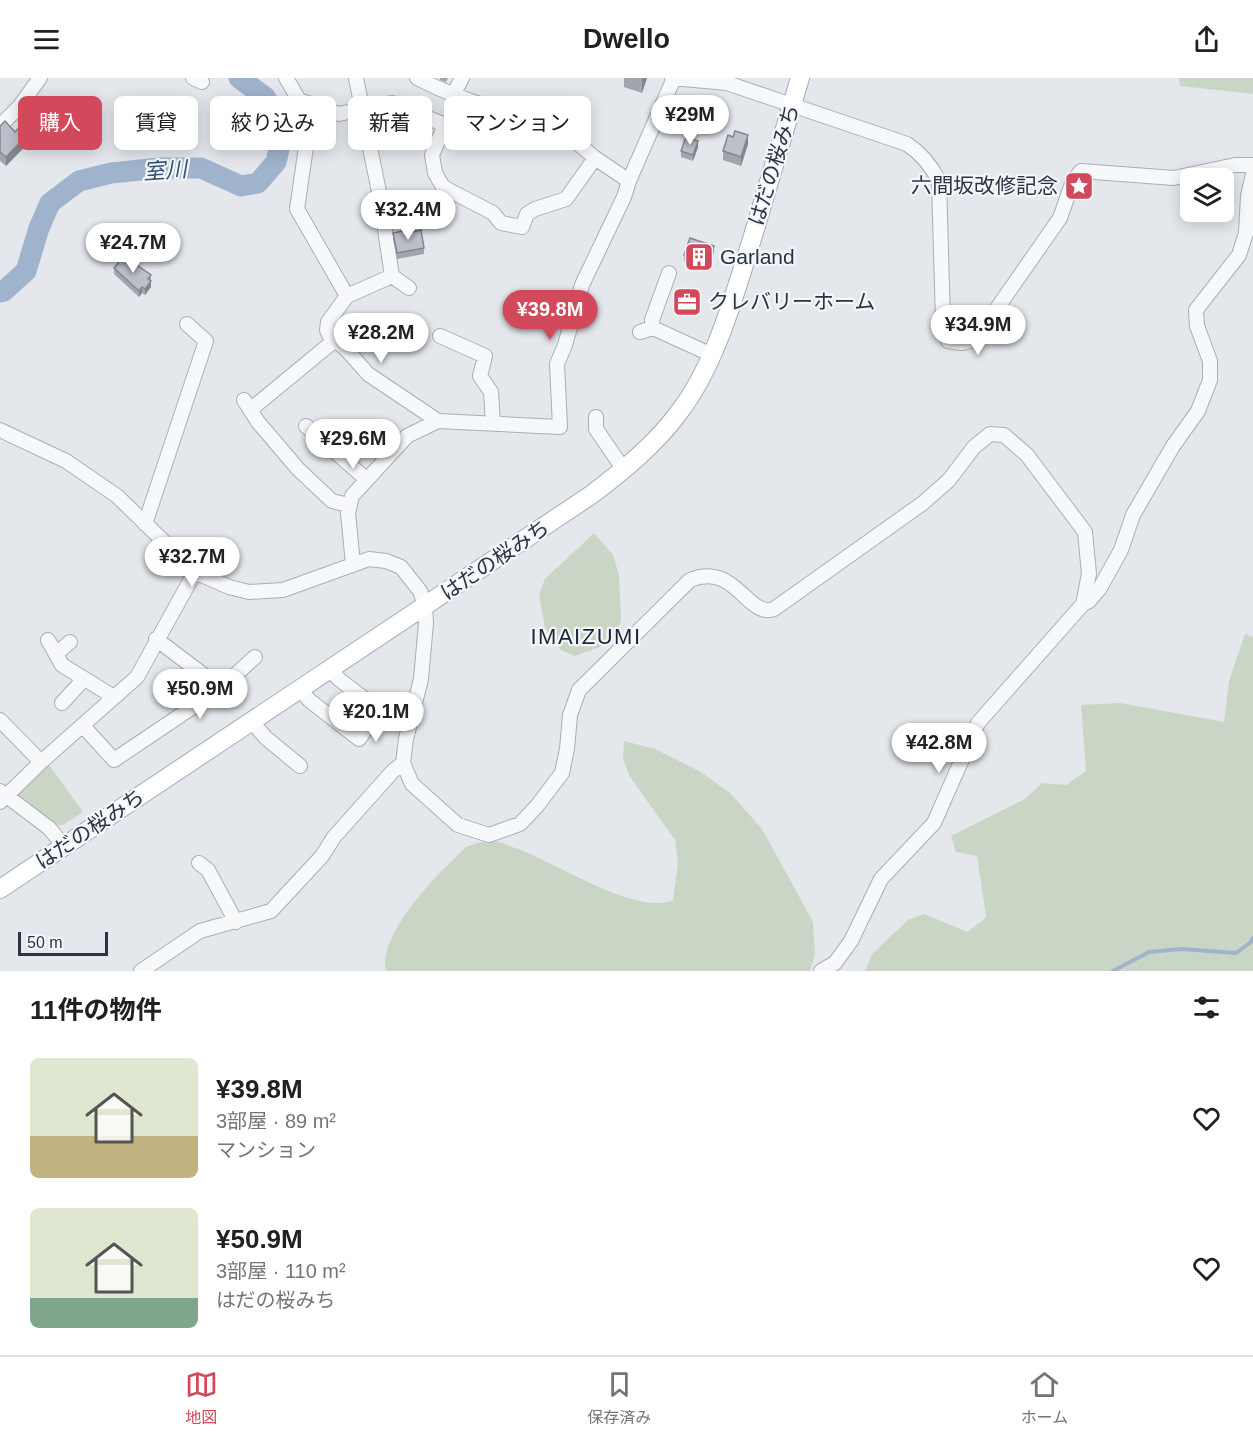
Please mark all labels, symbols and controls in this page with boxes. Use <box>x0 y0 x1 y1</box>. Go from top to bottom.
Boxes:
icon: menu <box>30 23 63 56</box>
icon: share <box>1190 23 1223 56</box>
text: Dwello <box>583 24 670 54</box>
pin: ¥29M <box>654 95 726 146</box>
chip: 購入 <box>18 96 102 150</box>
chip: 賃貸 <box>114 96 198 150</box>
chip: 絞り込み <box>210 96 336 150</box>
chip: 新着 <box>348 96 432 150</box>
chip: マンション <box>444 96 591 150</box>
street label: はだの桜みち <box>744 101 803 228</box>
text: ¥29M <box>665 103 715 125</box>
water label: 室川 <box>142 156 190 185</box>
map controls <box>1180 168 1234 222</box>
button: layers <box>1180 168 1234 222</box>
place icon: 六間坂改修記念 <box>1063 170 1095 202</box>
place label: 六間坂改修記念 <box>911 174 1058 197</box>
pin: ¥32.4M <box>359 190 457 241</box>
text: ¥32.4M <box>375 198 441 220</box>
pin: ¥24.7M <box>84 223 182 274</box>
text: ¥24.7M <box>100 231 166 253</box>
building icon: Garland <box>683 241 715 273</box>
place label: Garland <box>720 245 795 268</box>
office icon: クレバリーホーム <box>671 286 703 318</box>
pin: ¥39.8M <box>501 290 599 341</box>
place label: クレバリーホーム <box>708 290 875 313</box>
text: ¥39.8M <box>517 298 583 320</box>
pin: ¥34.9M <box>929 305 1027 356</box>
pin: ¥28.2M <box>332 313 430 364</box>
text: ¥34.9M <box>945 313 1011 335</box>
text: ¥28.2M <box>348 321 414 343</box>
pin: ¥29.6M <box>304 419 402 470</box>
text: ¥29.6M <box>320 427 386 449</box>
street label: はだの桜みち <box>436 515 553 604</box>
pin: ¥32.7M <box>143 537 241 588</box>
text: ¥32.7M <box>159 545 225 567</box>
district label: IMAIZUMI <box>531 624 642 649</box>
pin: ¥50.9M <box>151 669 249 720</box>
text: ¥50.9M <box>167 677 233 699</box>
pin: ¥20.1M <box>327 692 425 743</box>
text: ¥20.1M <box>343 700 409 722</box>
pin: ¥42.8M <box>890 723 988 774</box>
text: ¥42.8M <box>906 731 972 753</box>
street label: はだの桜みち <box>31 784 148 873</box>
scale bar <box>18 929 108 956</box>
text: 50 m <box>27 934 63 951</box>
icon: filters <box>1190 991 1223 1024</box>
text: 11件の物件 <box>30 995 162 1025</box>
text: ¥39.8M <box>216 1074 303 1104</box>
icon: home <box>78 1082 150 1154</box>
icon: heart <box>1190 1102 1223 1135</box>
text: 3部屋 · 89 m² <box>216 1110 336 1132</box>
text: マンション <box>216 1139 316 1161</box>
text: ¥50.9M <box>216 1224 303 1254</box>
icon: home <box>78 1232 150 1304</box>
icon: heart <box>1190 1252 1223 1285</box>
text: 3部屋 · 110 m² <box>216 1260 346 1282</box>
text: はだの桜みち <box>216 1289 336 1311</box>
tab: 地図 <box>185 1368 218 1428</box>
tab: 保存済み <box>587 1368 651 1428</box>
tab: ホーム <box>1021 1368 1068 1428</box>

